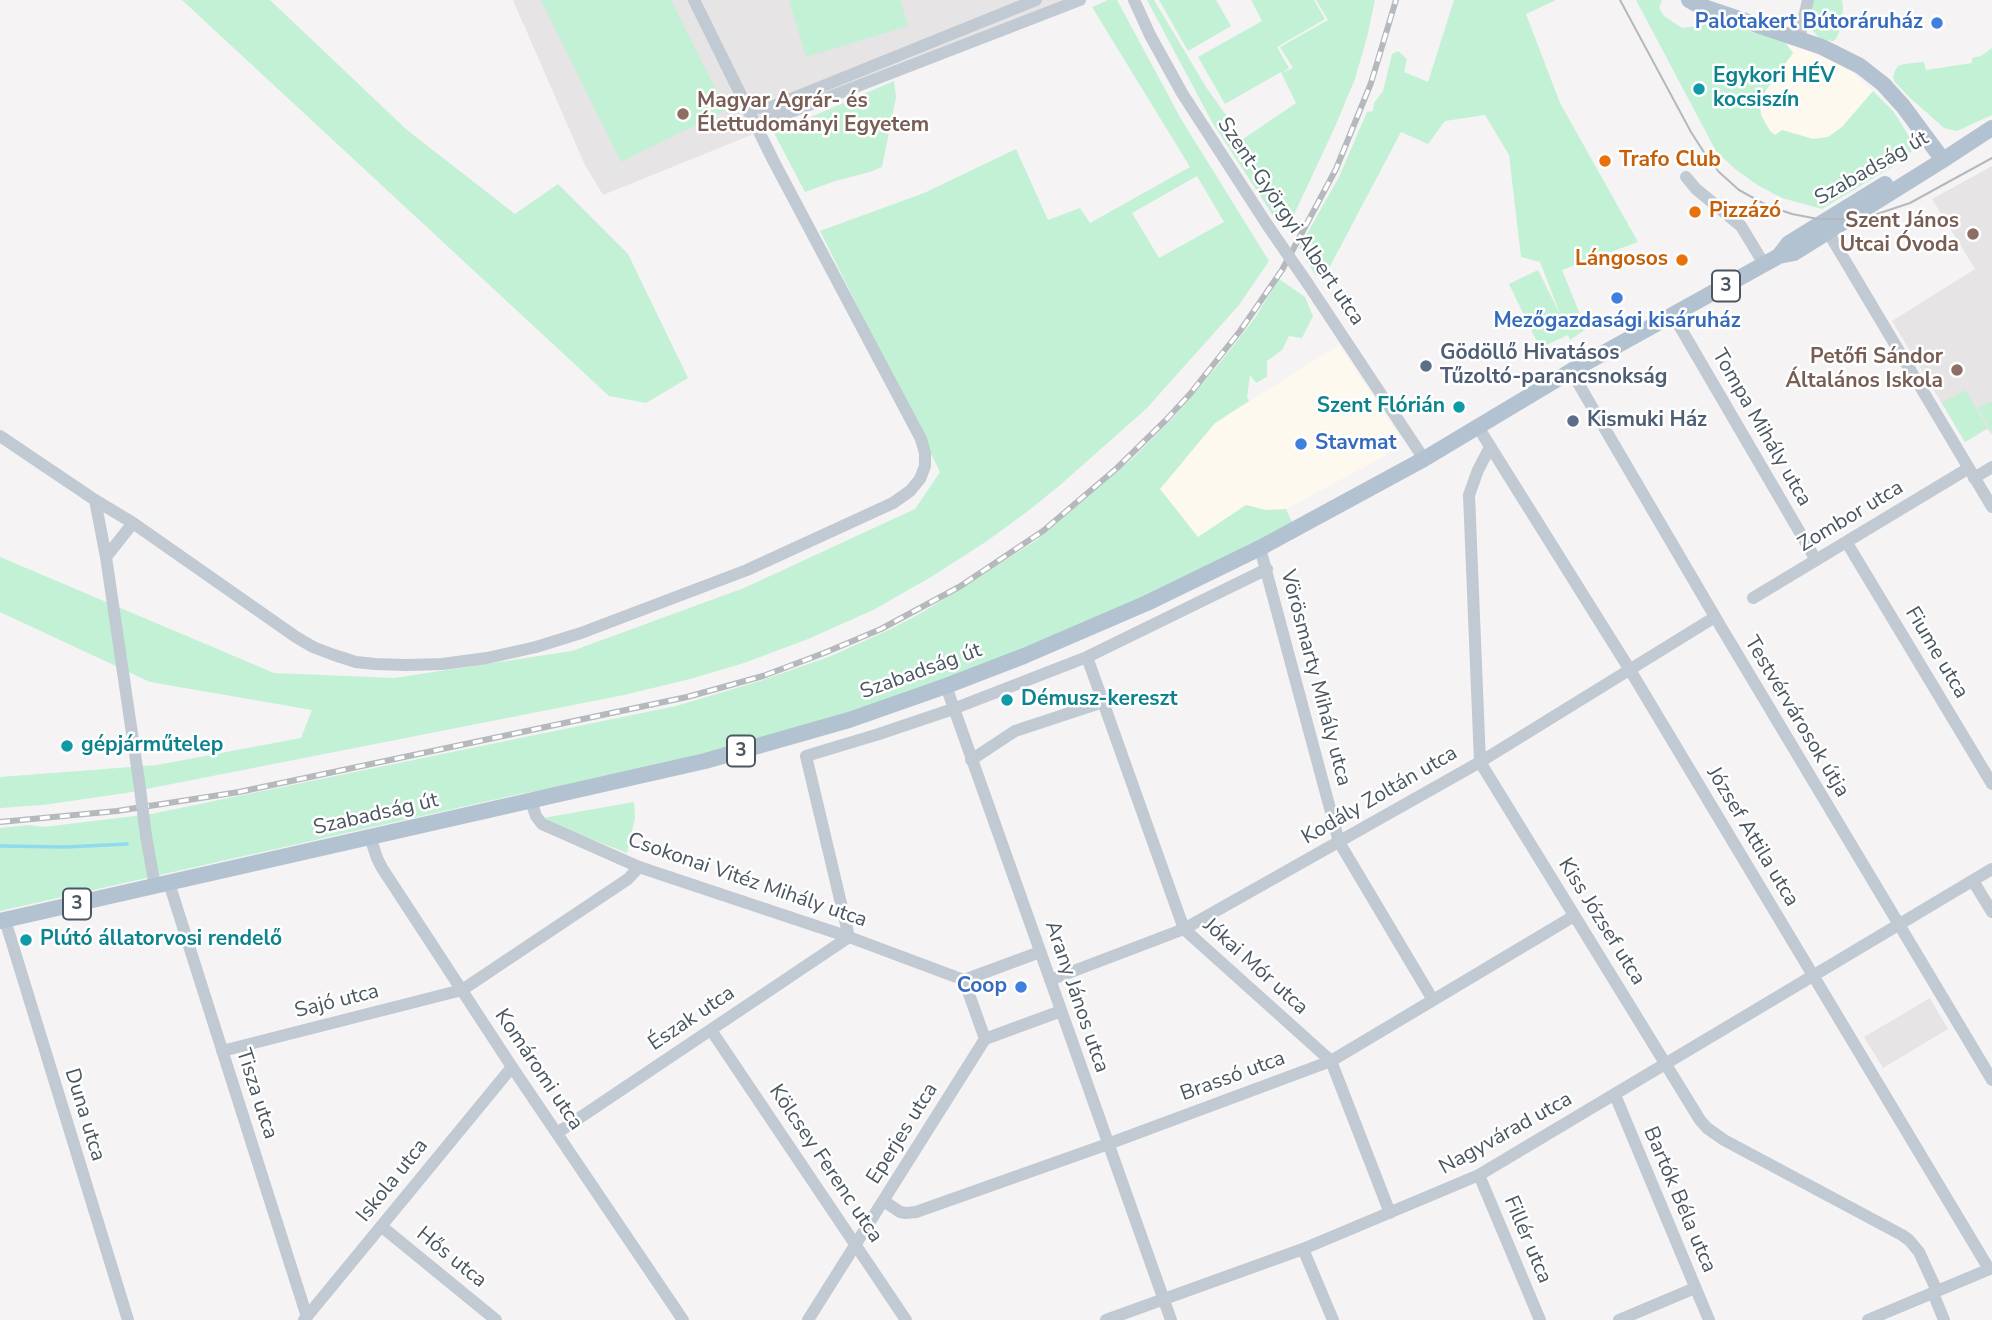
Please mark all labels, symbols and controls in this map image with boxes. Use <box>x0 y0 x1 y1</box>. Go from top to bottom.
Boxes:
place label: Palotakert Bútoráruház <box>1695 10 1923 36</box>
marker: Palotakert Bútoráruház <box>1929 15 1945 31</box>
place label: Egykori HÉV kocsiszín <box>1713 64 1835 114</box>
marker: Egykori HÉV kocsiszín <box>1691 81 1707 97</box>
place label: Magyar Agrár- és Élettudományi Egyetem <box>697 89 929 139</box>
marker: Magyar Agrár- és Élettudományi Egyetem <box>675 106 691 122</box>
street label: Szent-Györgyi Albert utca <box>1211 113 1369 331</box>
street label: Szabadság út <box>1811 126 1933 212</box>
place label: Trafo Club <box>1619 148 1721 174</box>
marker: Trafo Club <box>1597 153 1613 169</box>
place label: Pizzázó <box>1709 199 1781 225</box>
marker: Pizzázó <box>1687 204 1703 220</box>
place label: Szent János Utcai Óvoda <box>1840 209 1959 259</box>
marker: Szent János Utcai Óvoda <box>1965 226 1981 242</box>
place label: Lángosos <box>1575 247 1668 273</box>
marker: Lángosos <box>1674 252 1690 268</box>
road number: 3 <box>1712 270 1740 302</box>
marker: Mezőgazdasági kisáruház <box>1609 290 1625 306</box>
place label: Mezőgazdasági kisáruház <box>1493 309 1741 335</box>
place label: Gödöllő Hivatásos Tűzoltó-parancsnokság <box>1440 341 1667 391</box>
street label: Tompa Mihály utca <box>1706 345 1816 511</box>
place label: Petőfi Sándor Általános Iskola <box>1785 345 1943 395</box>
marker: Gödöllő Hivatásos Tűzoltó-parancsnokság <box>1418 358 1434 374</box>
marker: Petőfi Sándor Általános Iskola <box>1949 362 1965 378</box>
place label: Szent Flórián <box>1317 394 1445 420</box>
marker: Szent Flórián <box>1451 399 1467 415</box>
place label: Kismuki Ház <box>1587 408 1707 434</box>
marker: Kismuki Ház <box>1565 413 1581 429</box>
place label: Stavmat <box>1315 431 1397 457</box>
marker: Stavmat <box>1293 436 1309 452</box>
street label: Zombor utca <box>1794 476 1908 558</box>
street label: Vörösmarty Mihály utca <box>1274 567 1356 789</box>
street label: Fiume utca <box>1899 603 1973 703</box>
street label: Testvérvárosok útja <box>1738 632 1854 802</box>
street label: Szabadság út <box>857 638 985 706</box>
place label: Démusz-kereszt <box>1021 687 1178 713</box>
marker: Démusz-kereszt <box>999 692 1015 708</box>
place label: gépjárműtelep <box>81 733 223 759</box>
road number: 3 <box>727 736 755 766</box>
marker: gépjárműtelep <box>59 738 75 754</box>
street label: Kodály Zoltán utca <box>1298 741 1462 851</box>
street label: József Attila utca <box>1700 763 1804 911</box>
street label: Szabadság út <box>311 788 441 842</box>
street label: Csokonai Vitéz Mihály utca <box>624 828 870 934</box>
street label: Kiss József utca <box>1552 854 1650 990</box>
road number: 3 <box>63 888 91 920</box>
street label: Jókai Mór utca <box>1197 913 1313 1021</box>
street label: Arany János utca <box>1038 918 1114 1076</box>
place label: Plútó állatorvosi rendelő <box>40 927 282 953</box>
marker: Plútó állatorvosi rendelő <box>18 932 34 948</box>
place label: Coop <box>957 974 1007 1000</box>
street label: Sajó utca <box>292 979 382 1025</box>
marker: Coop <box>1013 979 1029 995</box>
street label: Észak utca <box>644 981 740 1057</box>
street label: Komáromi utca <box>488 1005 588 1135</box>
street label: Tisza utca <box>230 1046 282 1142</box>
street label: Brassó utca <box>1177 1046 1289 1108</box>
street label: Duna utca <box>58 1066 110 1164</box>
street label: Eperjes utca <box>862 1079 944 1189</box>
street label: Kölcsey Ferenc utca <box>763 1080 887 1248</box>
street label: Nagyvárad utca <box>1435 1087 1577 1181</box>
street label: Bartók Béla utca <box>1637 1123 1721 1277</box>
street label: Iskola utca <box>352 1134 434 1228</box>
street label: Fillér utca <box>1497 1192 1557 1288</box>
street label: Hős utca <box>411 1222 491 1294</box>

